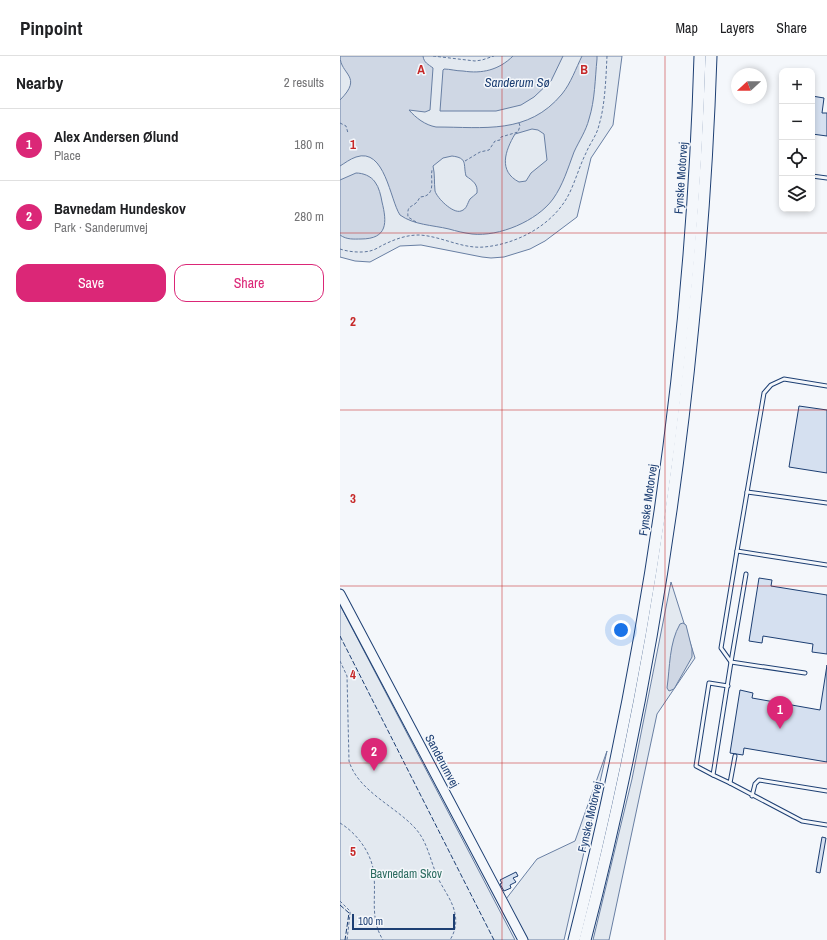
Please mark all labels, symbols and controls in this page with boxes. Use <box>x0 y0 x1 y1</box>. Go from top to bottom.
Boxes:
text: Pinpoint <box>20 15 82 41</box>
text: Map <box>676 19 698 37</box>
text: Layers <box>720 19 754 37</box>
text: Share <box>776 19 807 37</box>
text: A <box>417 61 425 78</box>
text: B <box>580 61 588 78</box>
north arrow <box>731 68 767 104</box>
map controls <box>779 68 815 212</box>
button: + <box>779 68 815 104</box>
text: Nearby <box>16 71 63 94</box>
text: 2 results <box>284 74 324 91</box>
water label: Sanderum Sø <box>484 74 550 91</box>
button: − <box>779 104 815 140</box>
text: Alex Andersen Ølund <box>54 126 179 147</box>
text: 1 <box>26 136 32 153</box>
text: 180 m <box>294 136 324 153</box>
text: 1 <box>350 136 356 153</box>
button: locate <box>779 140 815 176</box>
street label: Fynske Motorvej <box>671 141 691 215</box>
text: Place <box>54 147 81 164</box>
button: layers <box>779 176 815 212</box>
text: Bavnedam Hundeskov <box>54 198 186 219</box>
text: 2 <box>26 208 32 225</box>
text: 280 m <box>294 208 324 225</box>
text: Park · Sanderumvej <box>54 219 148 236</box>
button: Save <box>16 264 166 302</box>
button: Share <box>174 264 324 302</box>
text: 2 <box>350 313 356 330</box>
street label: Fynske Motorvej <box>635 463 661 537</box>
text: 3 <box>350 490 356 507</box>
your location <box>611 620 631 640</box>
text: 4 <box>350 666 356 683</box>
pin: 1 <box>767 696 793 729</box>
street label: Sanderumvej <box>421 732 463 790</box>
pin: 2 <box>361 738 387 771</box>
street label: Fynske Motorvej <box>574 780 606 854</box>
text: 5 <box>350 843 356 860</box>
park label: Bavnedam Skov <box>370 866 442 882</box>
scale bar <box>352 912 455 931</box>
text: 100 m <box>358 914 383 928</box>

